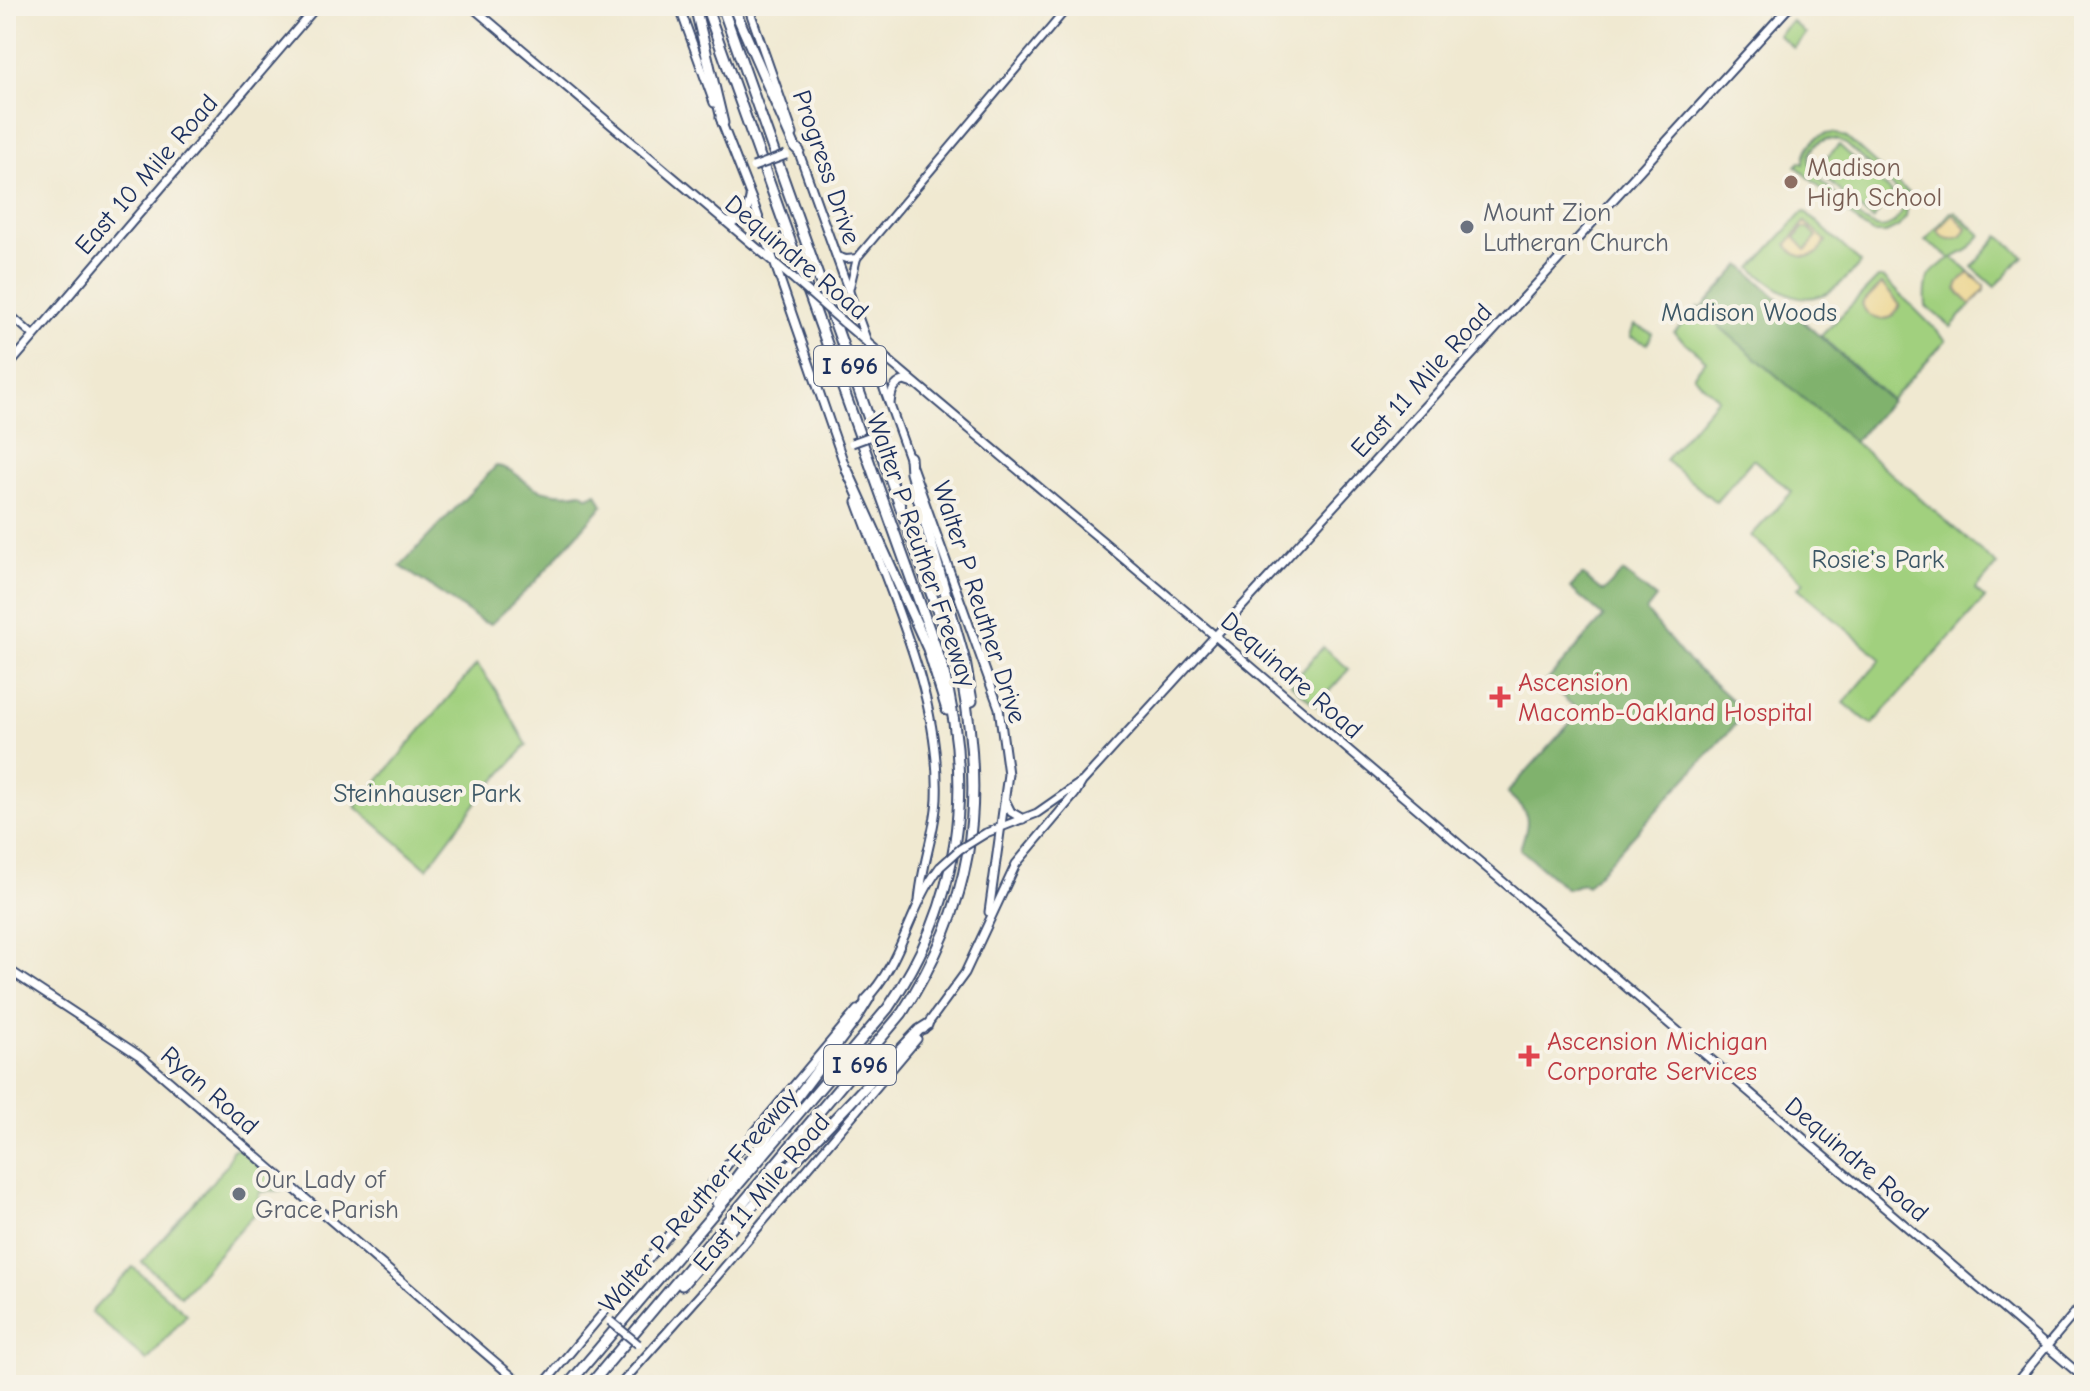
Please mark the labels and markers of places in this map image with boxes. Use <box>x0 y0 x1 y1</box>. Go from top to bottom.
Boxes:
place label: Madison High School <box>1807 153 1942 213</box>
marker: Madison High School <box>1782 173 1800 191</box>
place label: Mount Zion Lutheran Church <box>1483 198 1669 258</box>
marker: Mount Zion Lutheran Church <box>1458 218 1476 236</box>
place label: Ascension Macomb-Oakland Hospital <box>1518 668 1813 728</box>
marker: Ascension Macomb-Oakland Hospital <box>1489 686 1511 708</box>
place label: Ascension Michigan Corporate Services <box>1547 1027 1768 1087</box>
marker: Ascension Michigan Corporate Services <box>1518 1045 1540 1067</box>
place label: Our Lady of Grace Parish <box>255 1165 399 1225</box>
marker: Our Lady of Grace Parish <box>230 1185 248 1203</box>

